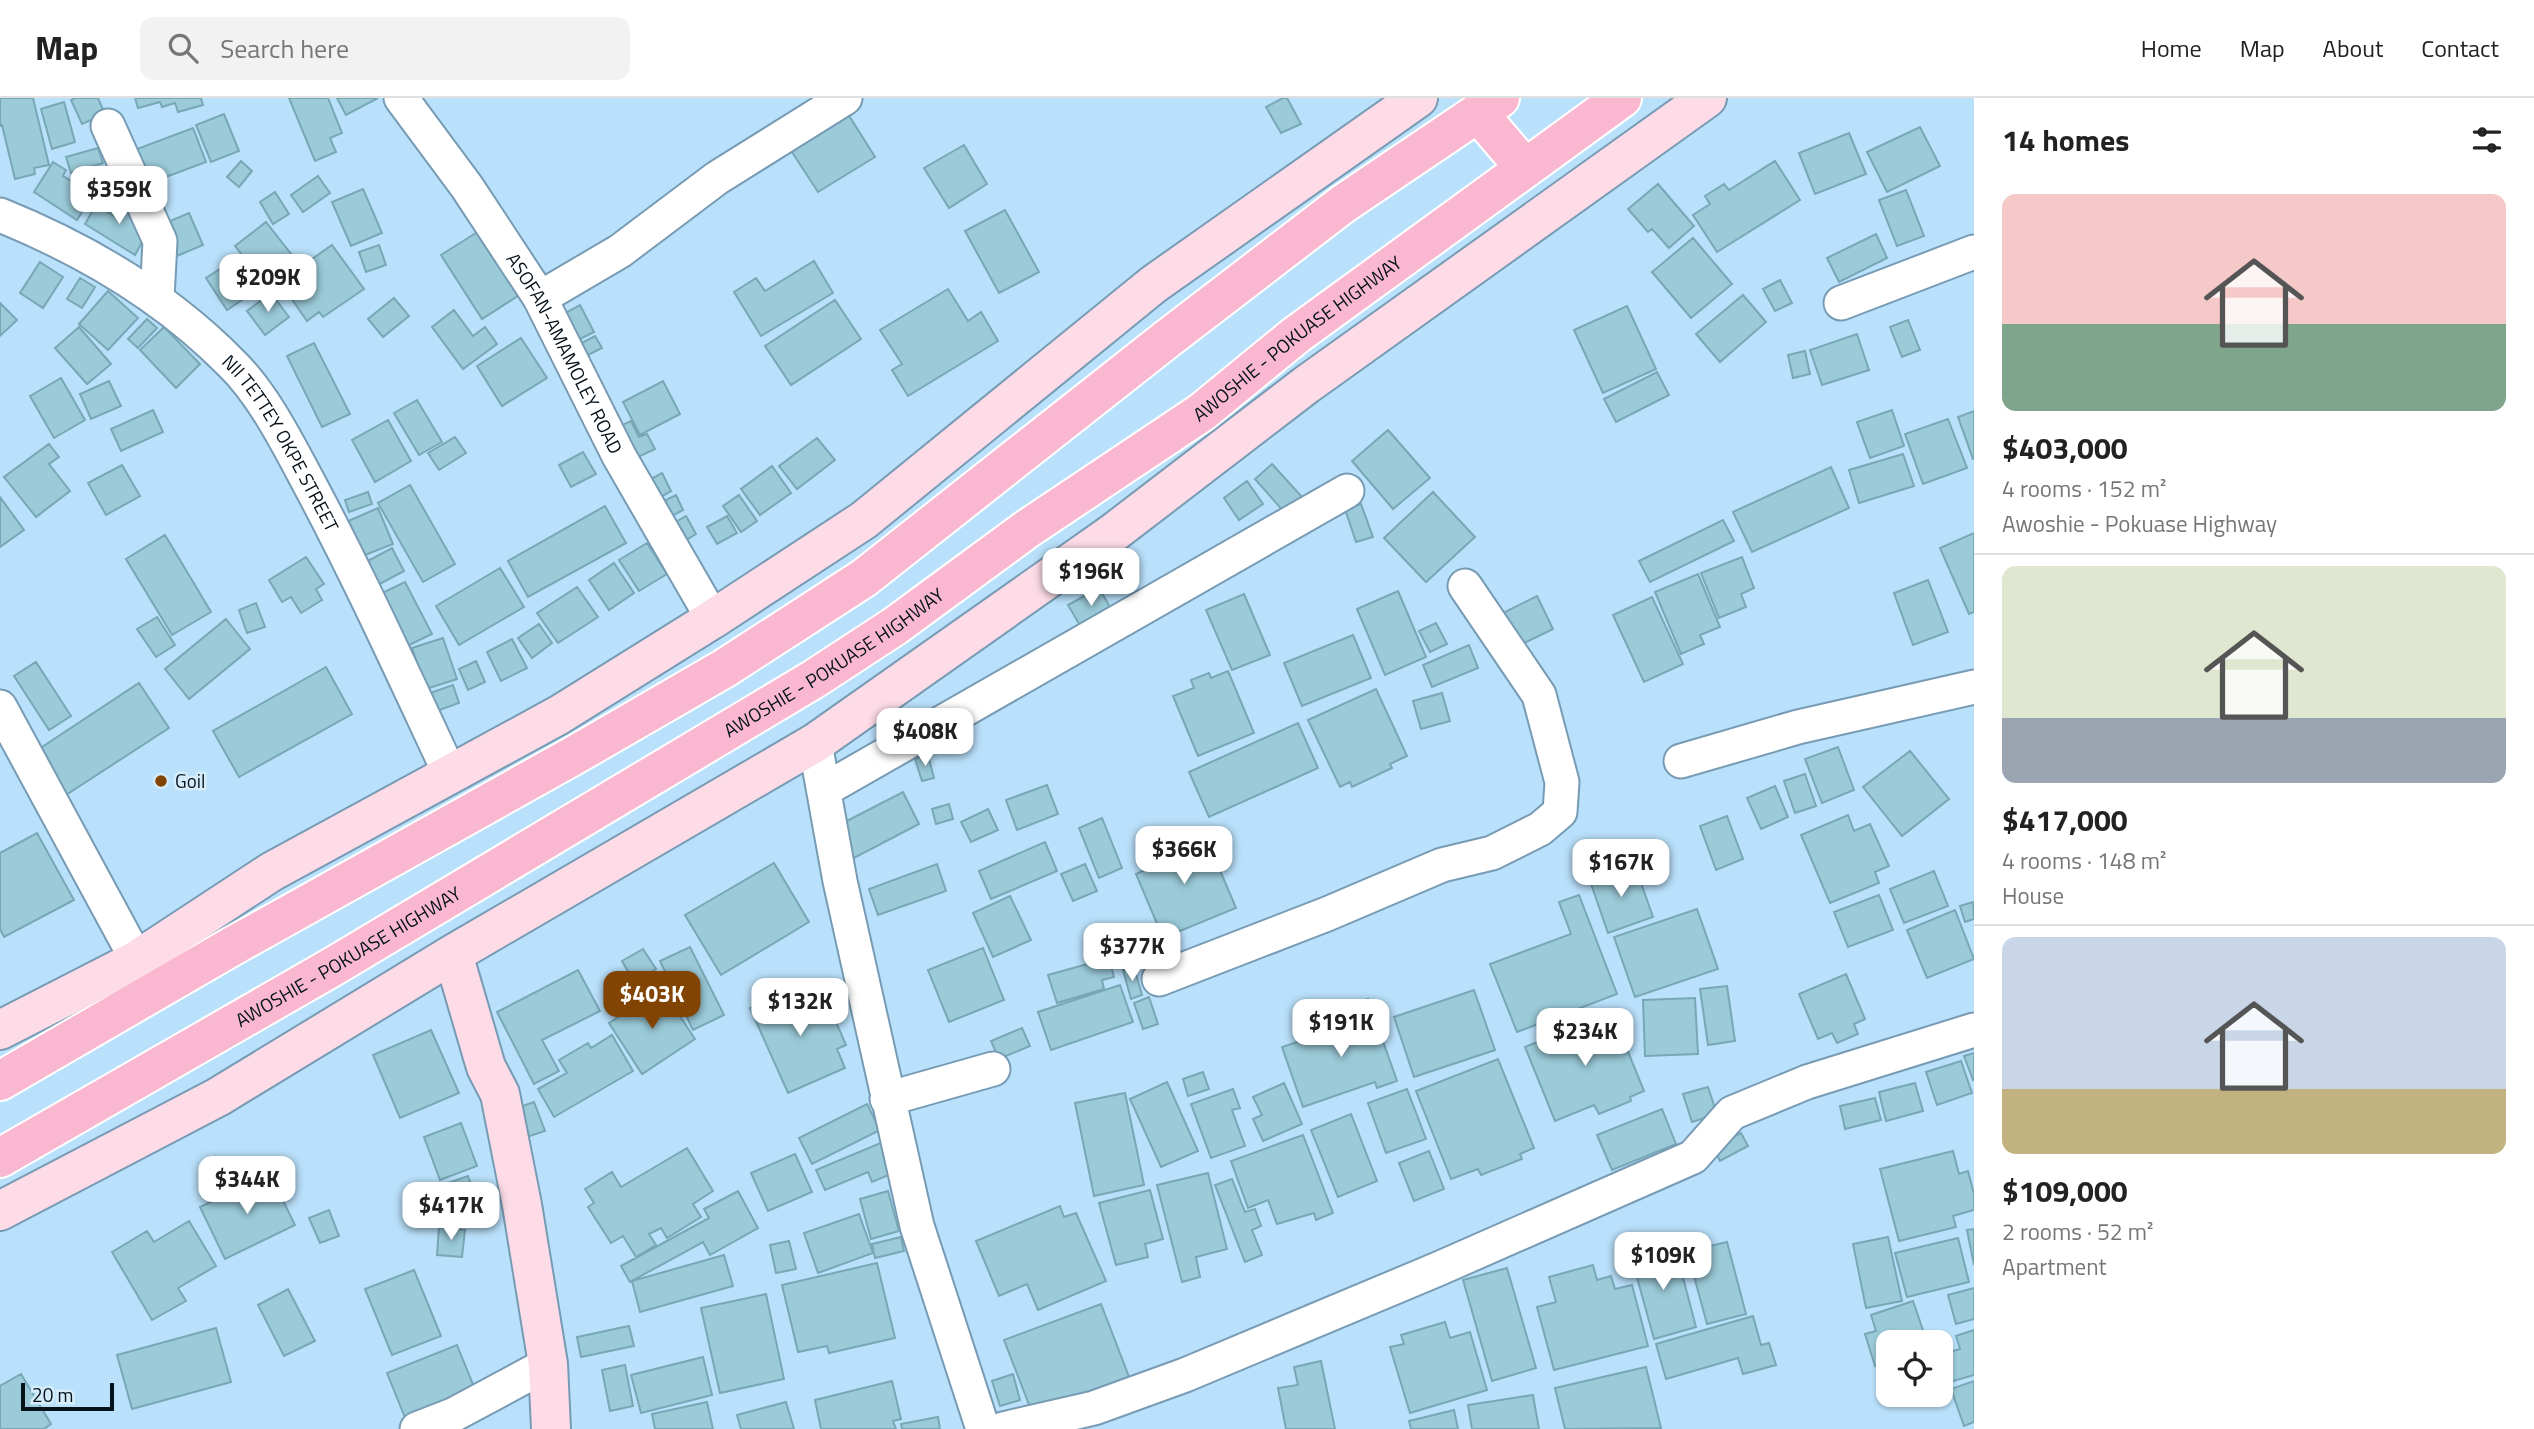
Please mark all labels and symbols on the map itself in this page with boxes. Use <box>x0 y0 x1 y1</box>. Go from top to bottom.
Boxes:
pin: $359K <box>70 166 168 226</box>
street label: ASOFAN-AMAMOLEY ROAD <box>500 246 631 459</box>
street label: AWOSHIE - POKUASE HIGHWAY <box>1187 247 1408 428</box>
pin: $209K <box>219 254 317 314</box>
street label: NII TETTEY OKPE STREET <box>216 347 347 537</box>
pin: $196K <box>1042 548 1140 608</box>
street label: AWOSHIE - POKUASE HIGHWAY <box>718 579 950 744</box>
pin: $408K <box>876 708 974 768</box>
place label: Goil <box>175 766 205 795</box>
marker: Goil <box>153 773 169 789</box>
pin: $366K <box>1135 826 1233 886</box>
pin: $167K <box>1572 840 1670 899</box>
street label: AWOSHIE - POKUASE HIGHWAY <box>229 878 467 1034</box>
pin: $377K <box>1083 924 1181 983</box>
pin: $403K <box>603 972 701 1031</box>
pin: $132K <box>751 978 849 1038</box>
pin: $191K <box>1292 1000 1390 1059</box>
pin: $234K <box>1536 1009 1634 1068</box>
pin: $344K <box>198 1156 296 1216</box>
pin: $417K <box>402 1182 500 1242</box>
pin: $109K <box>1614 1232 1712 1292</box>
scale bar <box>21 1380 114 1412</box>

